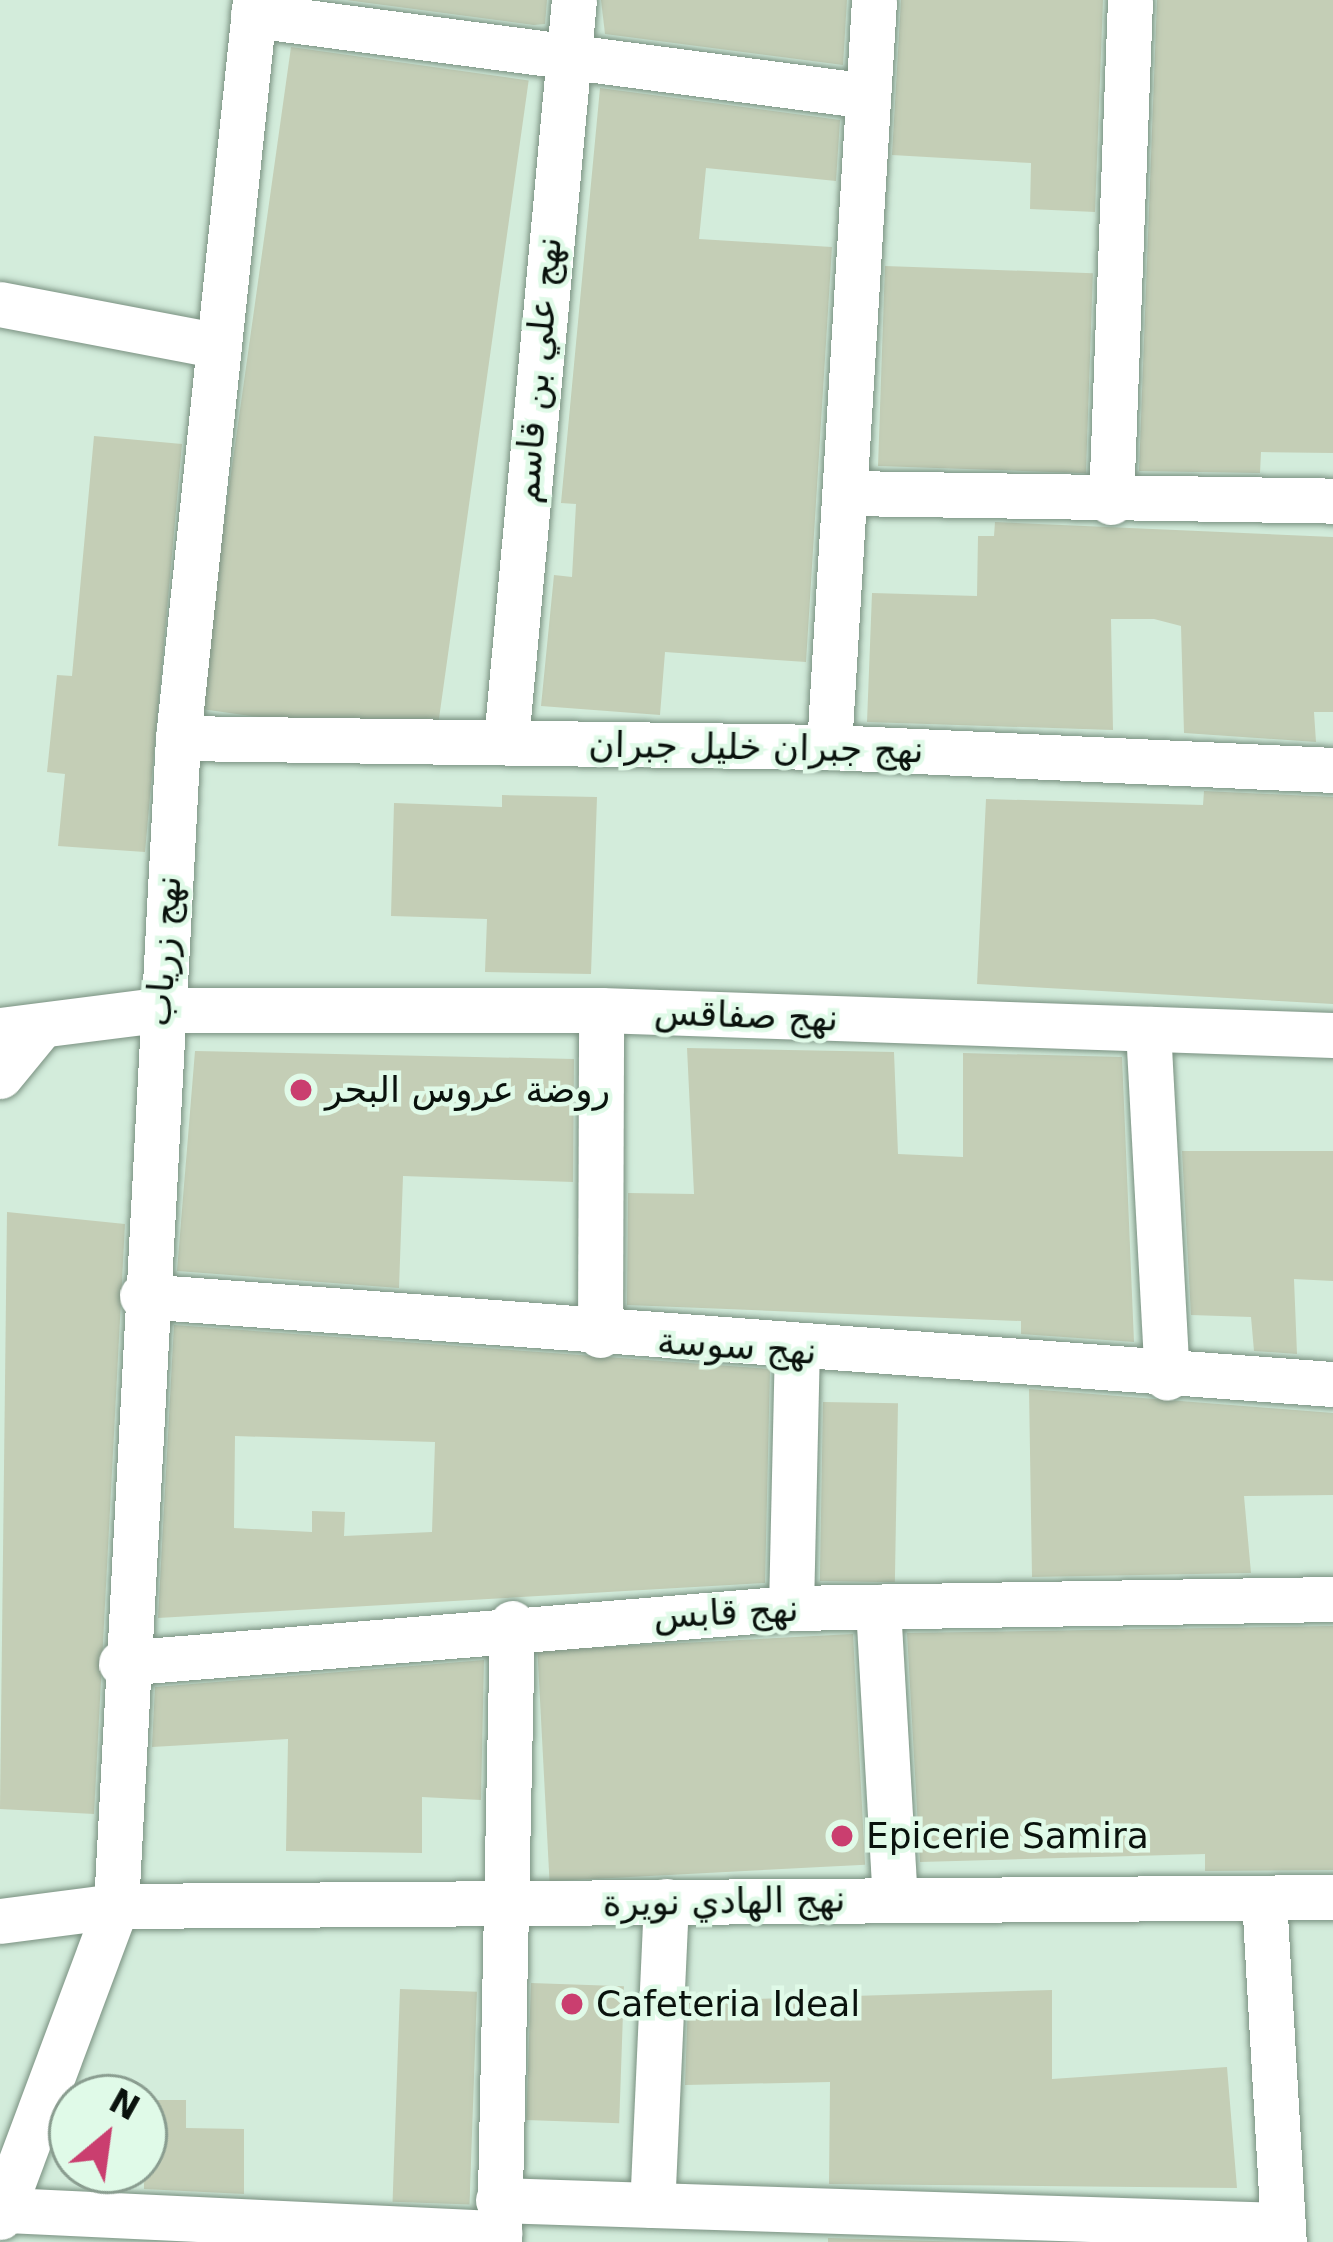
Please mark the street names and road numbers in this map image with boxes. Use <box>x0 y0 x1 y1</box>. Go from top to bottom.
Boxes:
street label: نهج علي بن قاسم <box>504 235 570 505</box>
street label: نهج جبران خليل جبران <box>588 722 924 772</box>
street label: نهج زرياب <box>136 874 190 1028</box>
street label: نهج صفاقس <box>653 990 839 1040</box>
street label: نهج سوسة <box>656 1319 818 1373</box>
street label: نهج قابس <box>652 1587 800 1637</box>
street label: نهج الهادي نويرة <box>602 1877 846 1925</box>

